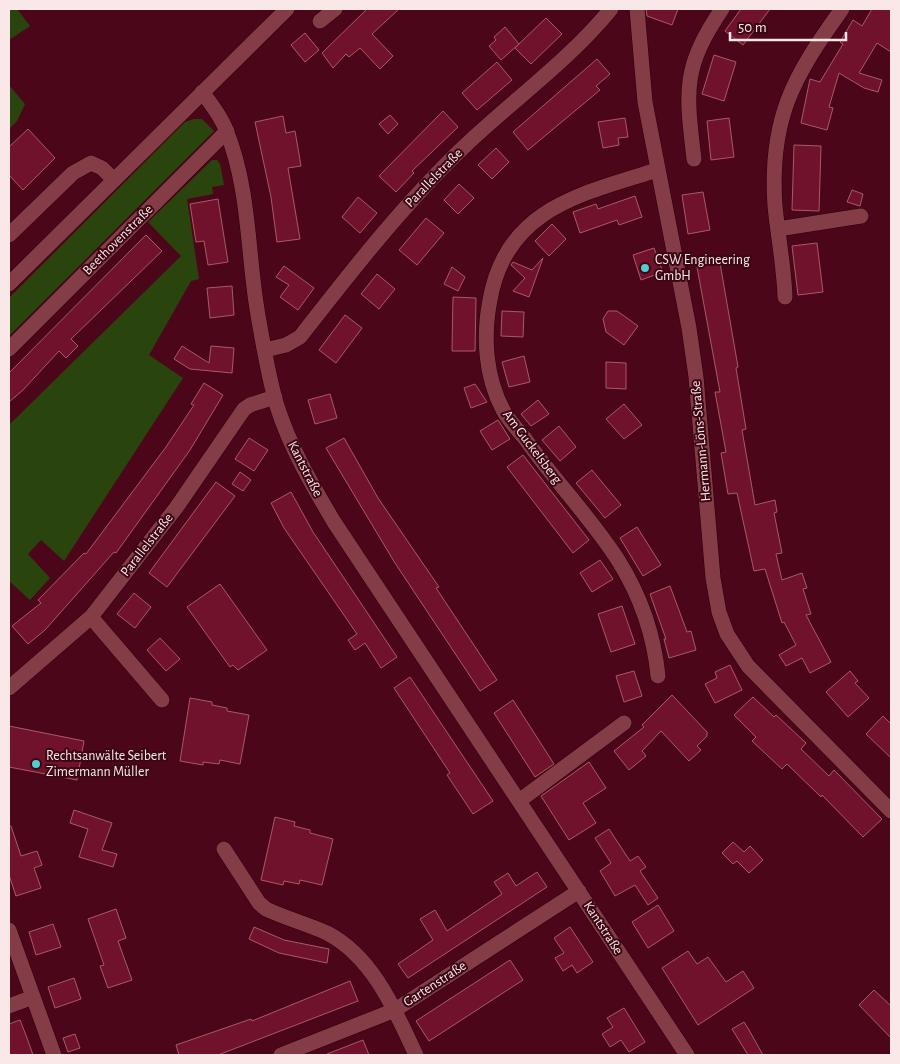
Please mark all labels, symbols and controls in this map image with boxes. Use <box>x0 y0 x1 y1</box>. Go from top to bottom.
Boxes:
scale bar <box>730 10 846 42</box>
text: 50 m <box>738 20 767 35</box>
street label: Parallelstraße <box>403 146 465 210</box>
street label: Beethovenstraße <box>80 202 156 278</box>
place label: CSW Engineering GmbH <box>655 253 750 283</box>
marker: CSW Engineering GmbH <box>639 262 651 274</box>
street label: Hermann-Löns-Straße <box>689 380 713 502</box>
street label: Am Guckelsberg <box>500 408 564 487</box>
street label: Kantstraße <box>285 439 325 499</box>
street label: Parallelstraße <box>118 511 176 579</box>
place label: Rechtsanwälte Seibert Zimermann Müller <box>46 749 167 779</box>
marker: Rechtsanwälte Seibert Zimermann Müller <box>30 758 42 770</box>
street label: Kantstraße <box>581 899 625 957</box>
street label: Gartenstraße <box>401 959 469 1009</box>

